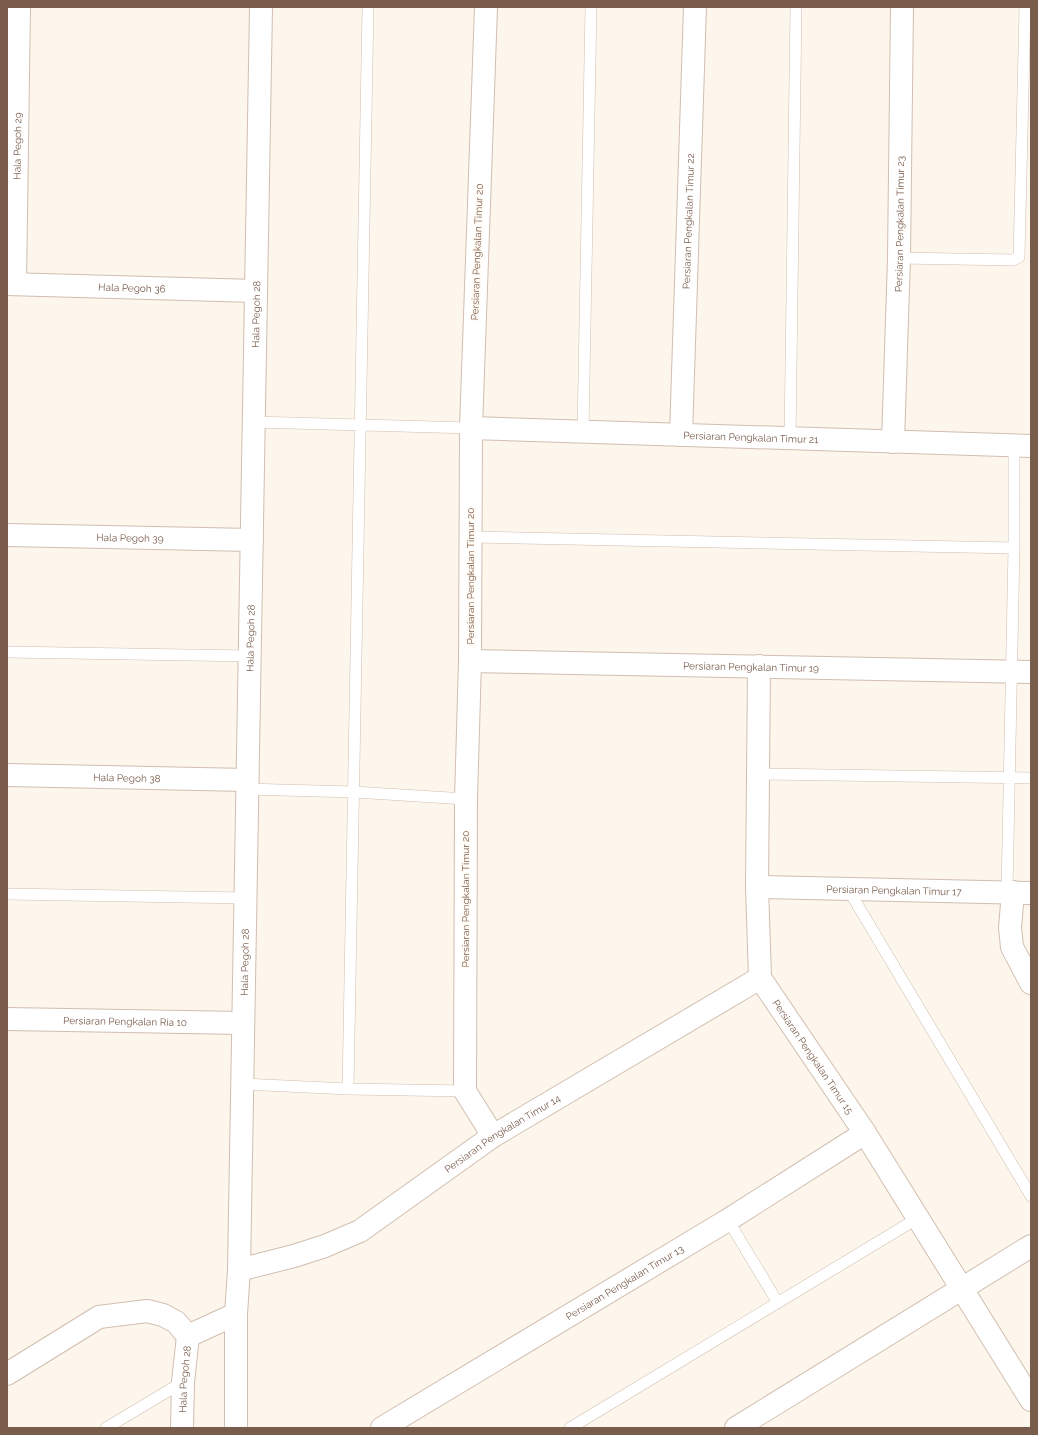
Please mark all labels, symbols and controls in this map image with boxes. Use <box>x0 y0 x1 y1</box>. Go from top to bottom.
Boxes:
street label: Hala Pegoh 29 <box>11 112 23 180</box>
street label: Persiaran Pengkalan Timur 22 <box>680 153 696 289</box>
street label: Persiaran Pengkalan Timur 23 <box>892 156 906 292</box>
street label: Persiaran Pengkalan Timur 20 <box>469 183 485 321</box>
street label: Hala Pegoh 28 <box>250 280 262 348</box>
street label: Hala Pegoh 36 <box>98 281 166 294</box>
street label: Persiaran Pengkalan Timur 21 <box>683 429 819 445</box>
street label: Persiaran Pengkalan Timur 20 <box>465 508 476 644</box>
street label: Hala Pegoh 39 <box>96 531 164 544</box>
street label: Hala Pegoh 28 <box>244 604 256 672</box>
street label: Persiaran Pengkalan Timur 19 <box>683 660 819 673</box>
street label: Hala Pegoh 38 <box>93 771 161 784</box>
street label: Persiaran Pengkalan Timur 20 <box>460 831 471 967</box>
street label: Persiaran Pengkalan Timur 17 <box>826 883 962 897</box>
street label: Hala Pegoh 28 <box>238 928 250 996</box>
street label: Persiaran Pengkalan Timur 15 <box>771 997 856 1116</box>
street label: Persiaran Pengkalan Ria 10 <box>63 1014 187 1028</box>
street label: Persiaran Pengkalan Timur 14 <box>442 1092 562 1175</box>
street label: Persiaran Pengkalan Timur 13 <box>564 1243 685 1322</box>
street label: Hala Pegoh 28 <box>177 1345 192 1413</box>

